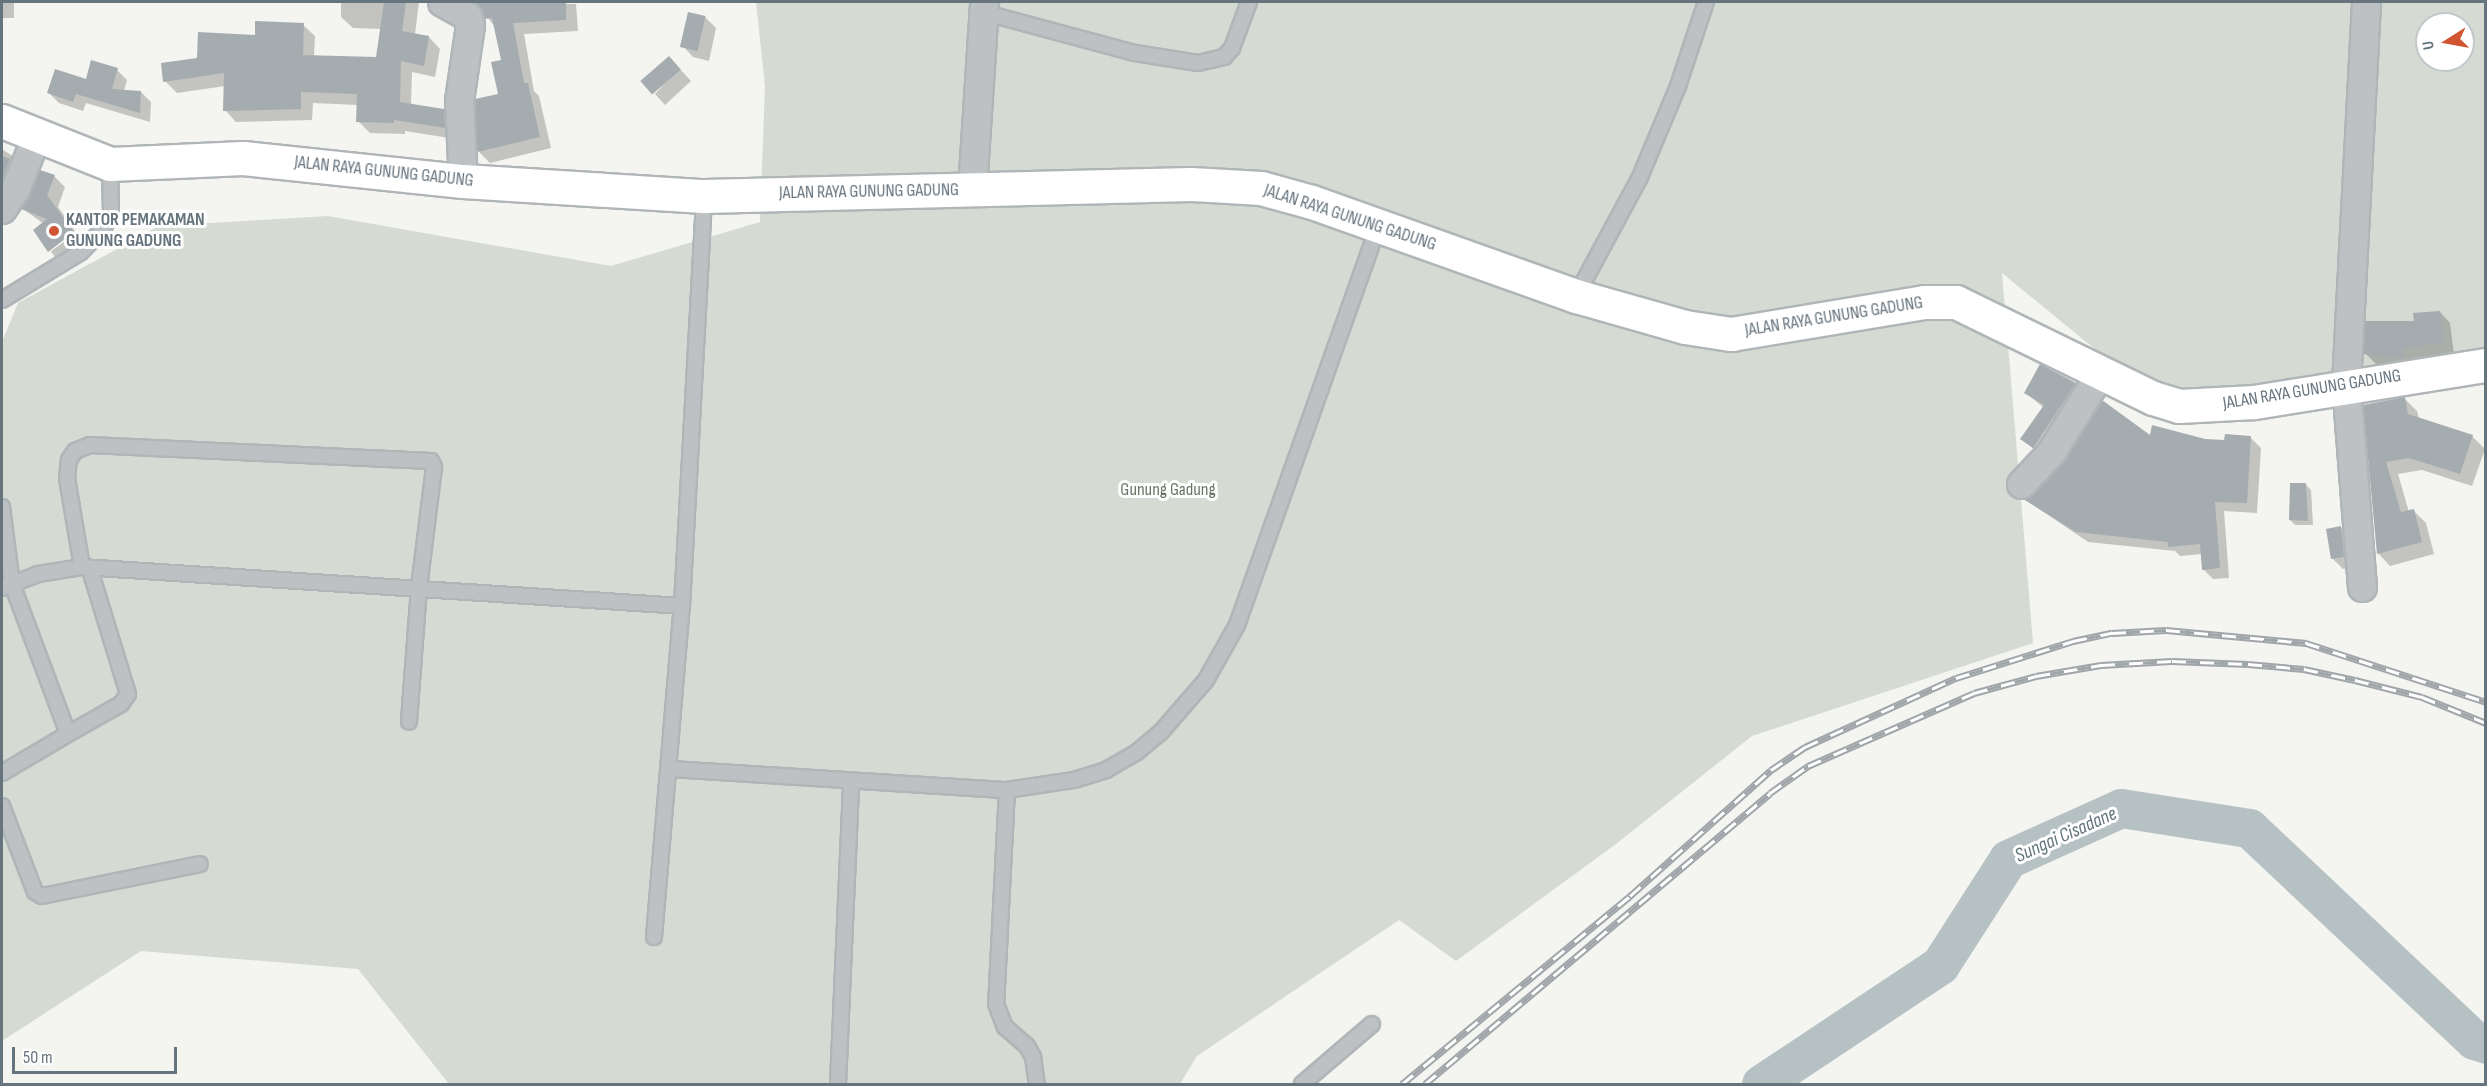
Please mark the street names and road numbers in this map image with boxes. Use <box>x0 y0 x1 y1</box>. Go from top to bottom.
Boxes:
street label: JALAN RAYA GUNUNG GADUNG <box>293 152 475 192</box>
street label: JALAN RAYA GUNUNG GADUNG <box>779 180 959 204</box>
street label: JALAN RAYA GUNUNG GADUNG <box>1261 180 1439 256</box>
street label: JALAN RAYA GUNUNG GADUNG <box>1743 292 1925 342</box>
street label: JALAN RAYA GUNUNG GADUNG <box>2221 365 2403 415</box>

